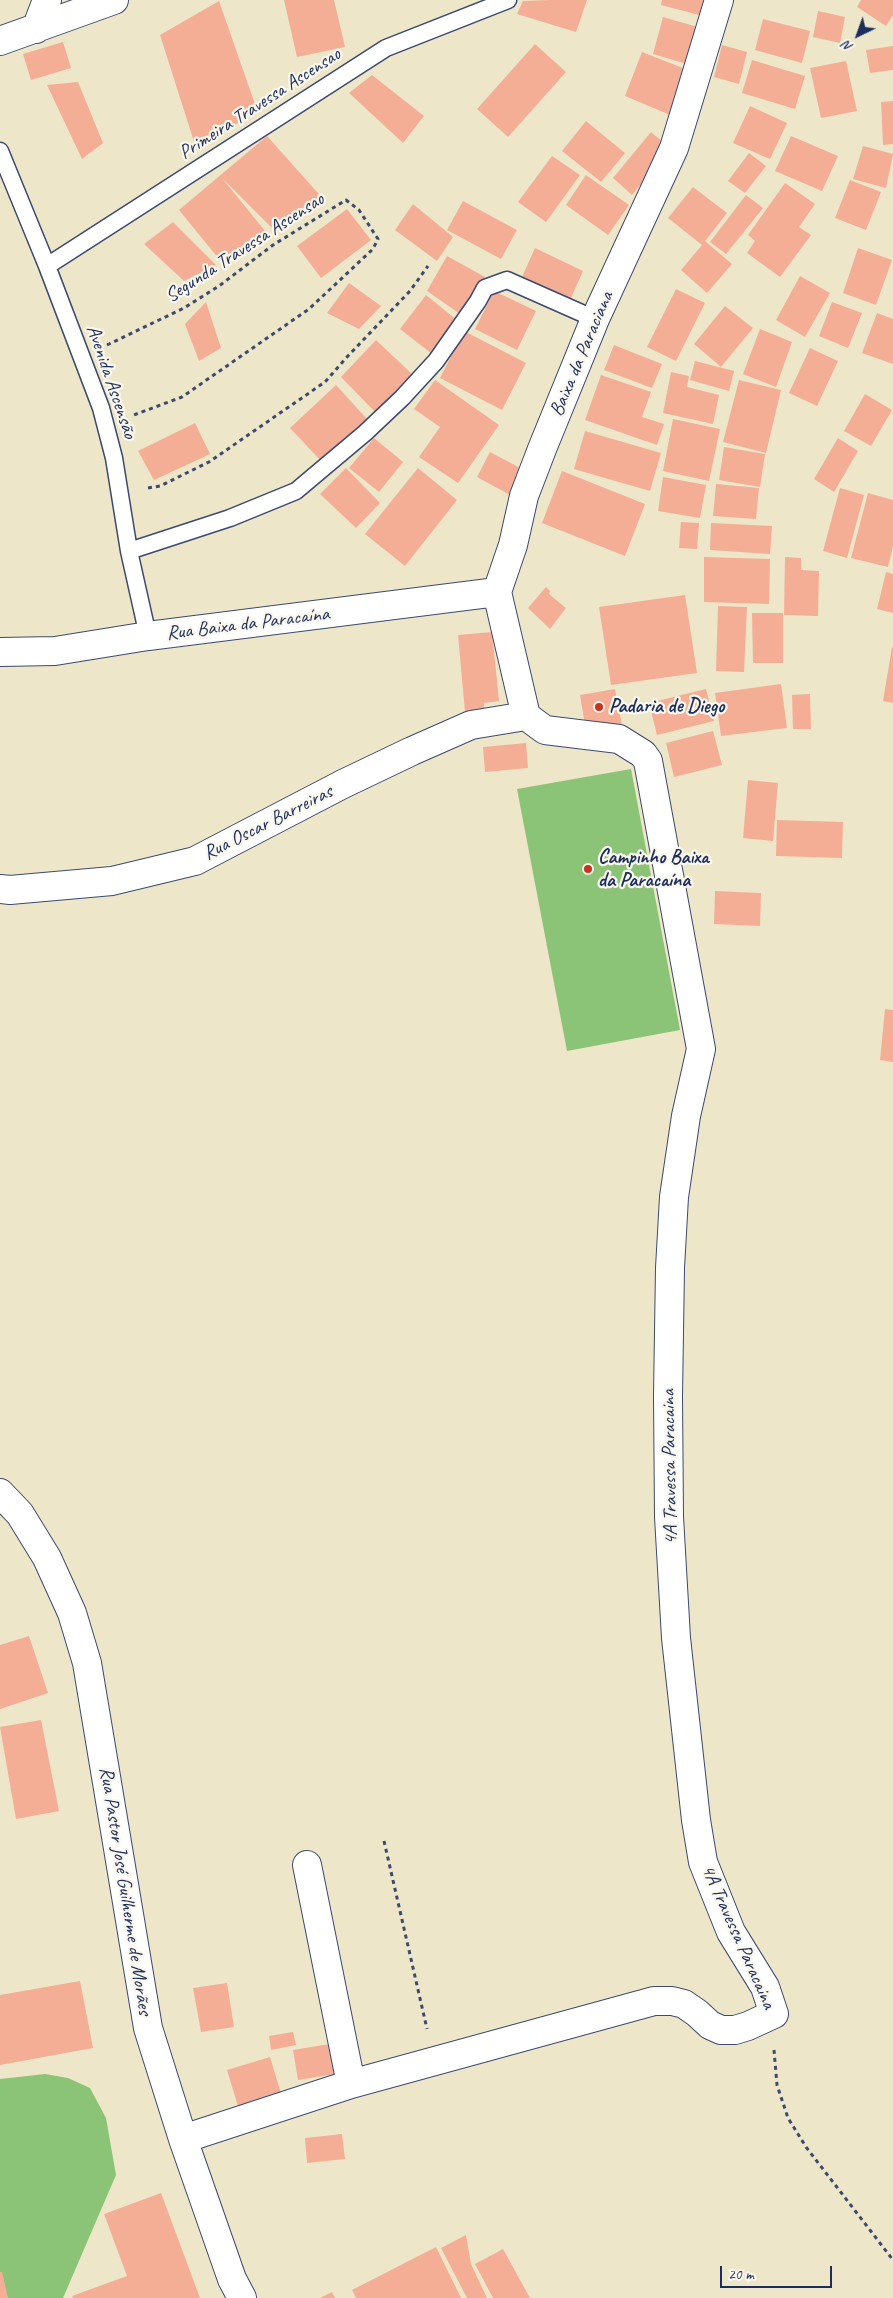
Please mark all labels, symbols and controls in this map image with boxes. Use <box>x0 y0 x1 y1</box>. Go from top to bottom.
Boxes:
north arrow <box>833 10 883 60</box>
text: N <box>839 37 857 56</box>
street label: Primeira Travessa Ascensao <box>175 43 345 165</box>
street label: Segunda Travessa Ascensao <box>161 188 329 308</box>
street label: Baixa da Paraciana <box>545 288 619 420</box>
street label: Avenida Ascensão <box>80 322 142 442</box>
street label: Rua Baixa da Paracaína <box>165 602 331 646</box>
place label: Padaria de Diego <box>609 695 724 719</box>
marker: Padaria de Diego <box>593 701 605 713</box>
street label: Rua Oscar Barreiras <box>199 780 337 866</box>
place label: Campinho Baixa da Paracaína <box>598 846 709 893</box>
marker: Campinho Baixa da Paracaína <box>582 863 594 875</box>
street label: 4A Travessa Paracaina <box>657 1389 683 1545</box>
street label: Rua Pastor José Guilherme de Morães <box>94 1765 156 2017</box>
street label: 4A Travessa Paracaina <box>695 1861 781 2013</box>
scale bar <box>723 2256 836 2288</box>
text: 20 m <box>728 2265 754 2284</box>

